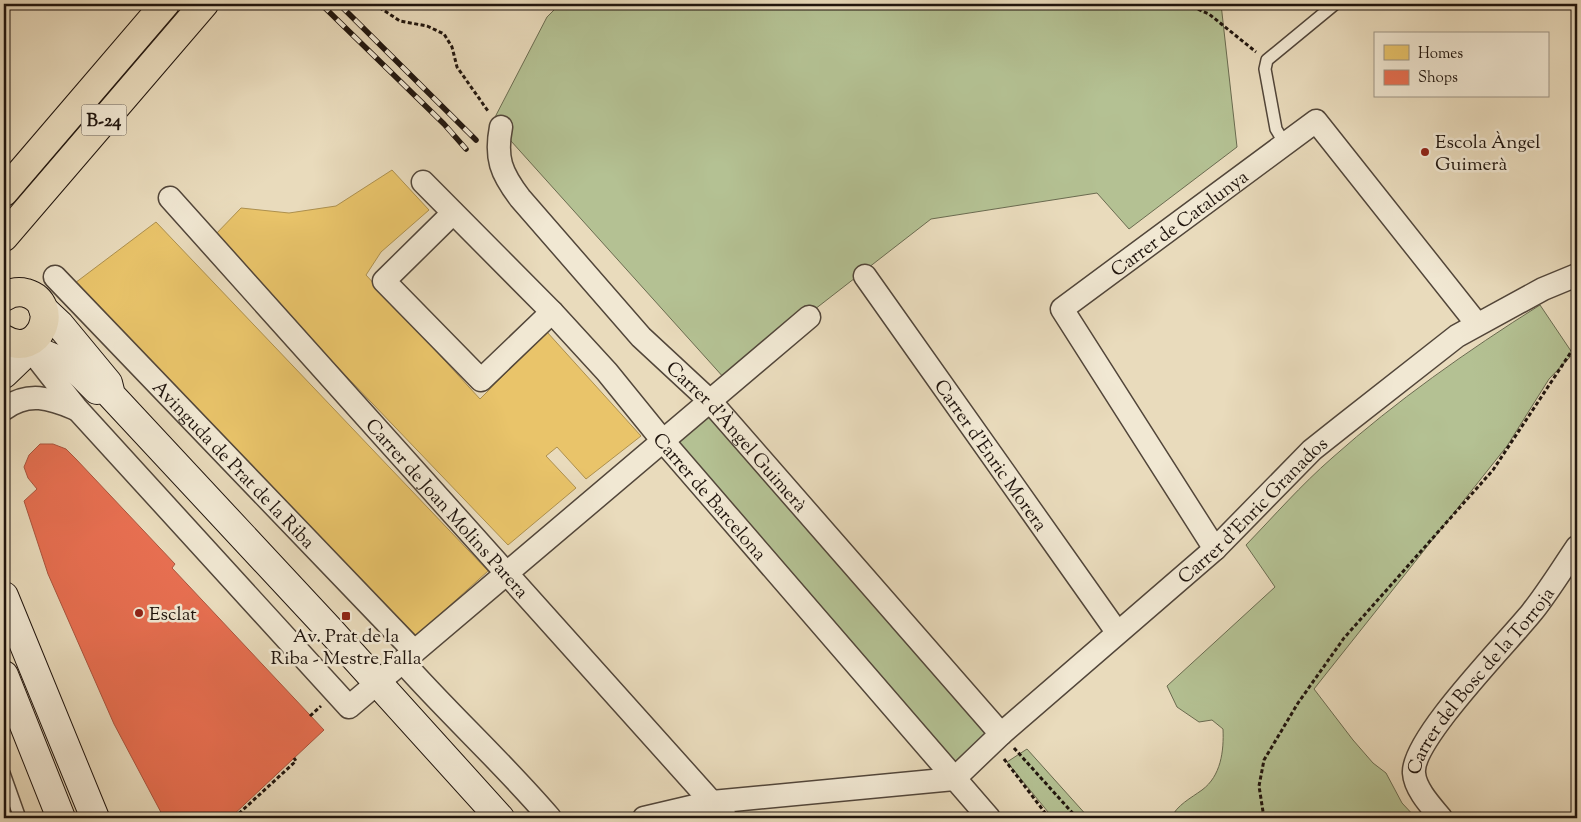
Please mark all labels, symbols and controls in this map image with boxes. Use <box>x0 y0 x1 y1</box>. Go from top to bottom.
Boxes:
legend <box>1374 32 1548 98</box>
text: Homes <box>1418 44 1463 65</box>
text: Shops <box>1418 68 1458 89</box>
road number: B-24 <box>82 104 126 136</box>
place label: Escola Àngel Guimerà <box>1435 130 1541 179</box>
marker: Escola Àngel Guimerà <box>1419 146 1431 158</box>
street label: Carrer de Catalunya <box>1106 164 1255 285</box>
street label: Carrer d'Àngel Guimerà <box>659 356 812 519</box>
street label: Avinguda de Prat de la Riba <box>145 375 320 556</box>
street label: Carrer d'Enric Morera <box>926 375 1053 538</box>
street label: Carrer de Joan Molins Parera <box>358 414 534 605</box>
street label: Carrer de Barcelona <box>645 428 772 568</box>
street label: Carrer d'Enric Granados <box>1173 432 1334 591</box>
street label: Carrer del Bosc de la Torroja <box>1402 582 1562 777</box>
place label: Esclat <box>149 602 197 629</box>
marker: Esclat <box>133 607 145 619</box>
marker: Av. Prat de la Riba - Mestre Falla <box>340 610 352 622</box>
place label: Av. Prat de la Riba - Mestre Falla <box>271 624 422 673</box>

